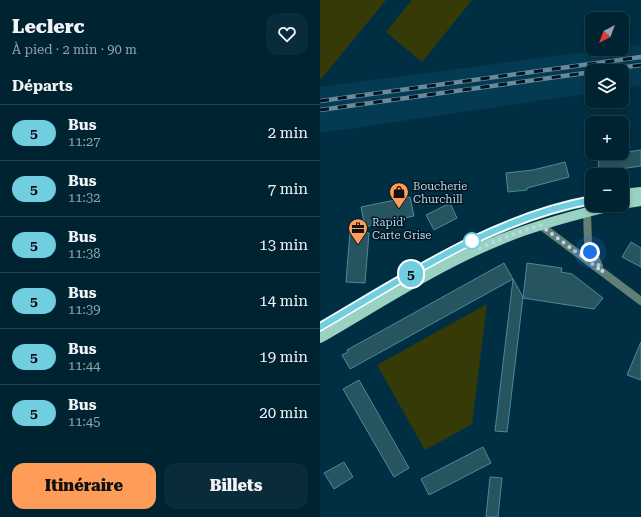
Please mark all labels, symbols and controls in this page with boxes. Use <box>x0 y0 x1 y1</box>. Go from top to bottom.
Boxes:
north arrow <box>585 12 629 56</box>
map controls <box>585 12 629 212</box>
button: heart <box>266 13 308 55</box>
text: Leclerc <box>12 15 85 38</box>
text: À pied · 2 min · 90 m <box>12 42 137 57</box>
button: layers <box>585 64 629 108</box>
text: Départs <box>12 77 73 95</box>
text: Bus <box>68 116 96 134</box>
button: + <box>585 116 629 160</box>
text: 2 min <box>268 124 308 142</box>
text: 5 <box>30 125 38 141</box>
text: 11:27 <box>68 134 100 149</box>
button: − <box>585 168 629 212</box>
text: Bus <box>68 172 96 190</box>
text: 7 min <box>268 180 308 198</box>
place label: Boucherie Churchill <box>413 180 467 206</box>
text: 5 <box>30 181 38 197</box>
shop icon: Boucherie Churchill <box>388 181 410 209</box>
text: 11:32 <box>68 190 100 205</box>
place label: Rapid' Carte Grise <box>372 216 431 242</box>
office icon: Rapid' Carte Grise <box>347 217 369 245</box>
text: Bus <box>68 228 96 246</box>
unlabelled marker <box>463 232 481 250</box>
text: 13 min <box>259 236 308 254</box>
text: 5 <box>30 237 38 253</box>
your location <box>580 242 600 262</box>
text: 11:38 <box>68 246 100 261</box>
line badge: 5 <box>398 261 424 287</box>
text: 5 <box>407 266 415 282</box>
text: Bus <box>68 284 96 302</box>
text: 14 min <box>259 292 308 310</box>
text: 5 <box>30 293 38 309</box>
text: 11:39 <box>68 302 100 317</box>
text: Bus <box>68 340 96 358</box>
text: 19 min <box>259 348 308 366</box>
text: 5 <box>30 349 38 365</box>
text: 11:44 <box>68 358 100 373</box>
text: Bus <box>68 396 96 414</box>
text: 20 min <box>259 404 308 422</box>
text: 5 <box>30 405 38 421</box>
text: 11:45 <box>68 414 100 429</box>
button: Itinéraire <box>12 463 156 509</box>
button: Billets <box>164 463 308 509</box>

